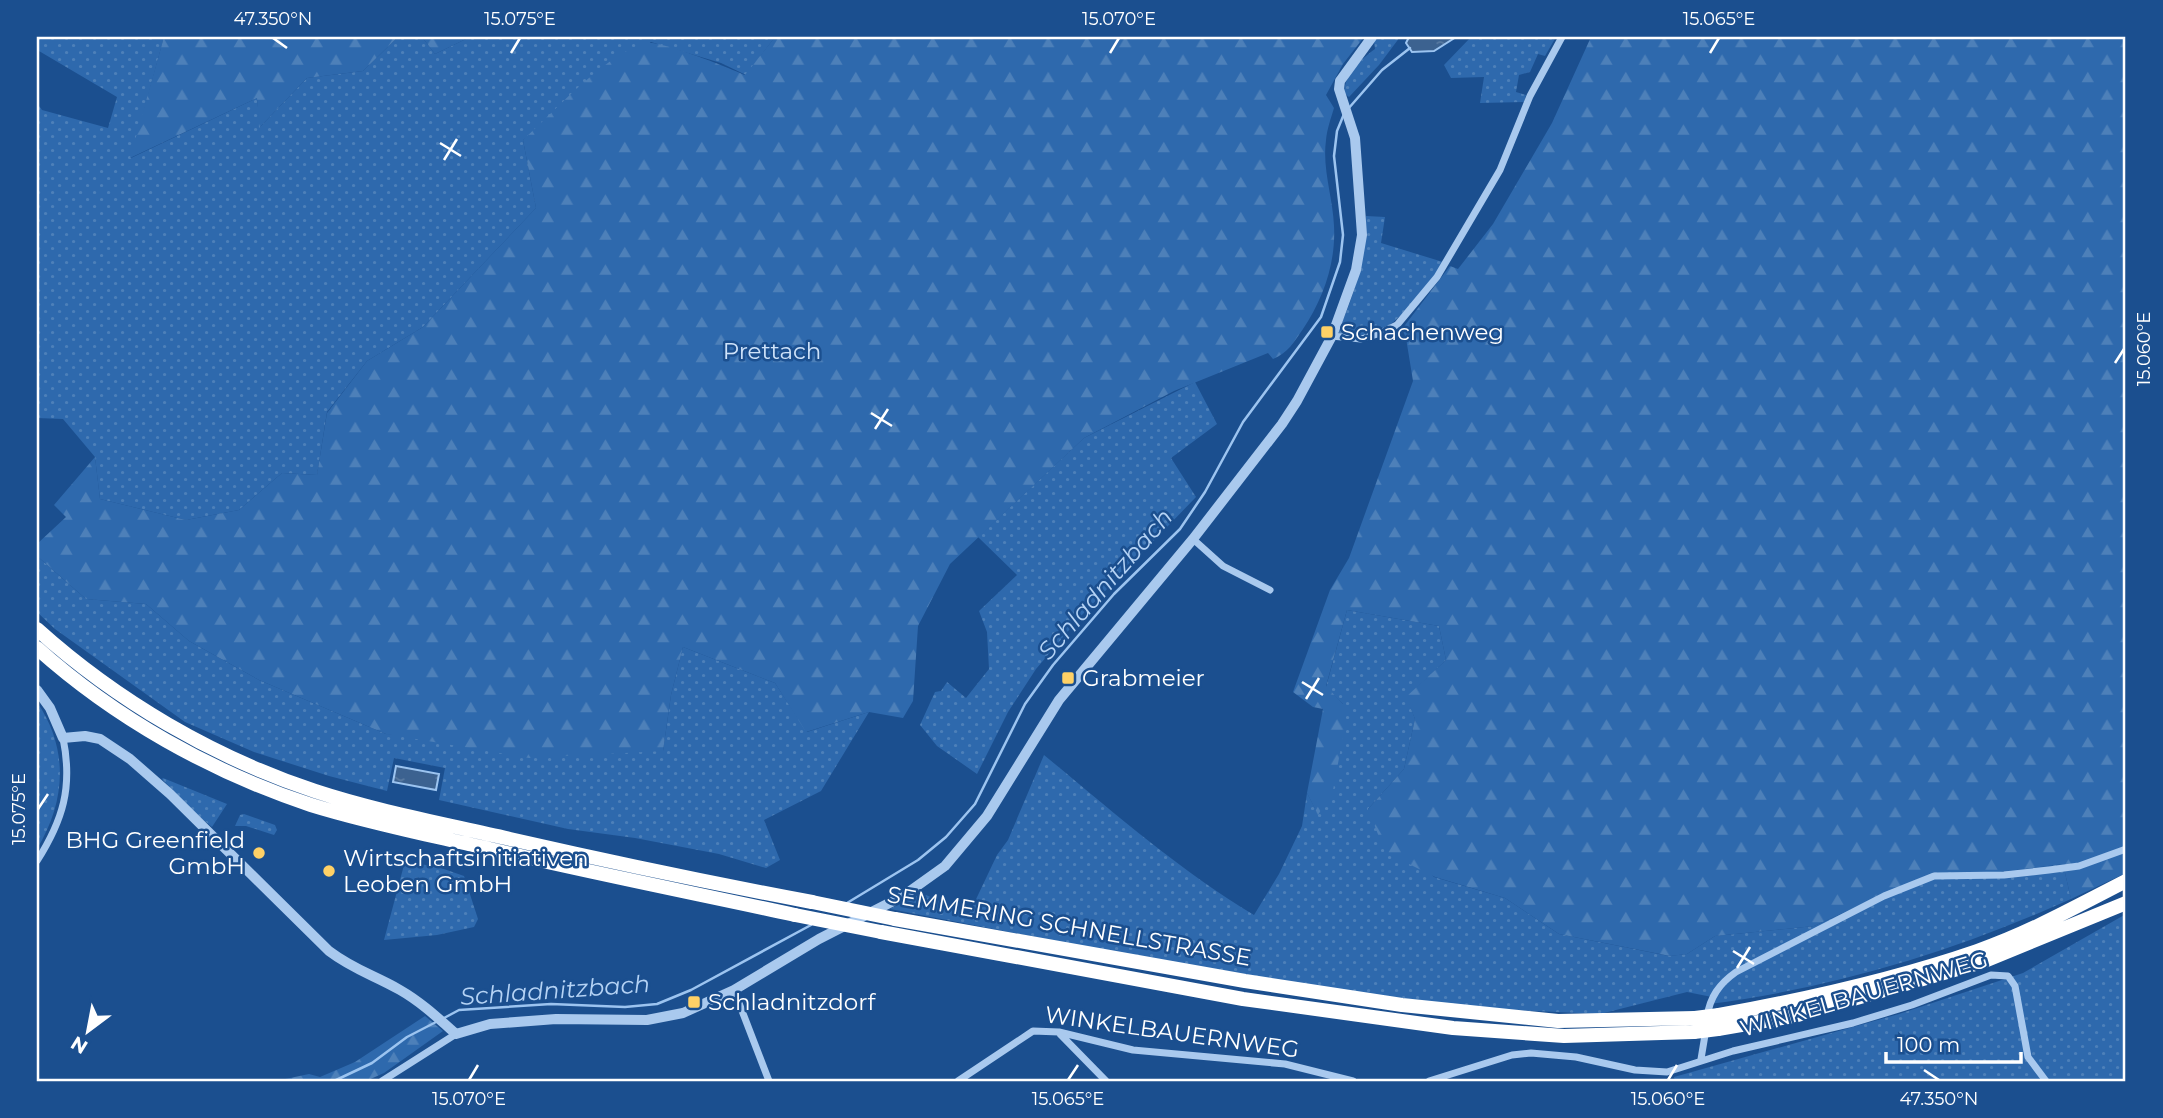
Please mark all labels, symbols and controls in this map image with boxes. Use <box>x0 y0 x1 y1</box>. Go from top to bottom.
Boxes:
text: 47.350°N <box>234 8 312 30</box>
text: 15.075°E <box>484 8 556 30</box>
text: 15.070°E <box>1082 8 1156 30</box>
text: 15.065°E <box>1683 8 1755 30</box>
text: 15.060°E <box>2133 312 2155 386</box>
place label: Schachenweg <box>1341 318 1504 346</box>
marker: Schachenweg <box>1319 324 1335 340</box>
park label: Prettach <box>723 337 821 365</box>
water label: Schladnitzbach <box>1032 503 1178 665</box>
place label: Grabmeier <box>1082 664 1205 692</box>
marker: Grabmeier <box>1060 670 1076 686</box>
text: 15.075°E <box>8 773 30 845</box>
place label: BHG Greenfield GmbH <box>65 826 245 880</box>
place label: Wirtschaftsinitiativen Leoben GmbH <box>343 844 589 898</box>
marker: BHG Greenfield GmbH <box>251 845 267 861</box>
marker: Wirtschaftsinitiativen Leoben GmbH <box>321 863 337 879</box>
street label: SEMMERING SCHNELLSTRASSE <box>885 880 1253 972</box>
street label: WINKELBAUERNWEG <box>1737 945 1991 1043</box>
water label: Schladnitzbach <box>459 969 651 1011</box>
place label: Schladnitzdorf <box>708 988 876 1016</box>
marker: Schladnitzdorf <box>686 994 702 1010</box>
north arrow <box>52 996 122 1066</box>
street label: WINKELBAUERNWEG <box>1043 1000 1301 1064</box>
scale bar <box>1886 1020 2021 1064</box>
text: N <box>67 1031 92 1059</box>
text: 100 m <box>1897 1032 1960 1057</box>
text: 15.070°E <box>432 1088 506 1110</box>
text: 15.065°E <box>1032 1088 1104 1110</box>
text: 15.060°E <box>1631 1088 1705 1110</box>
text: 47.350°N <box>1900 1088 1978 1110</box>

